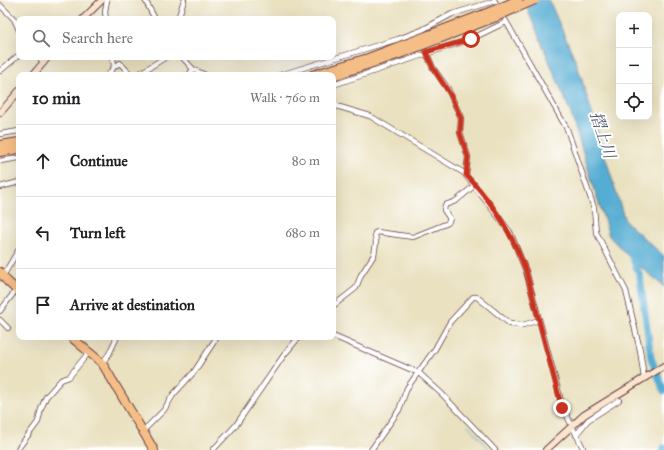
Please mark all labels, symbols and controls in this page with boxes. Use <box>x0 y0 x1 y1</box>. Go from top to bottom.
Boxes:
map controls <box>616 12 652 120</box>
button: + <box>616 12 652 48</box>
search box <box>16 16 336 60</box>
icon: search <box>30 27 52 49</box>
text: Search here <box>62 29 133 47</box>
route start <box>462 30 480 48</box>
button: − <box>616 48 652 84</box>
button: locate <box>616 84 652 120</box>
text: 10 min <box>32 88 80 109</box>
text: Walk · 760 m <box>250 90 320 106</box>
water label: 摺上川 <box>587 109 620 163</box>
icon: ahead <box>32 150 54 172</box>
text: Continue <box>70 152 128 170</box>
text: 80 m <box>292 153 320 169</box>
icon: left <box>32 222 54 244</box>
text: Turn left <box>70 224 126 242</box>
text: 680 m <box>285 225 320 241</box>
icon: arrive <box>32 294 54 316</box>
text: Arrive at destination <box>70 296 195 314</box>
route end <box>553 399 571 417</box>

